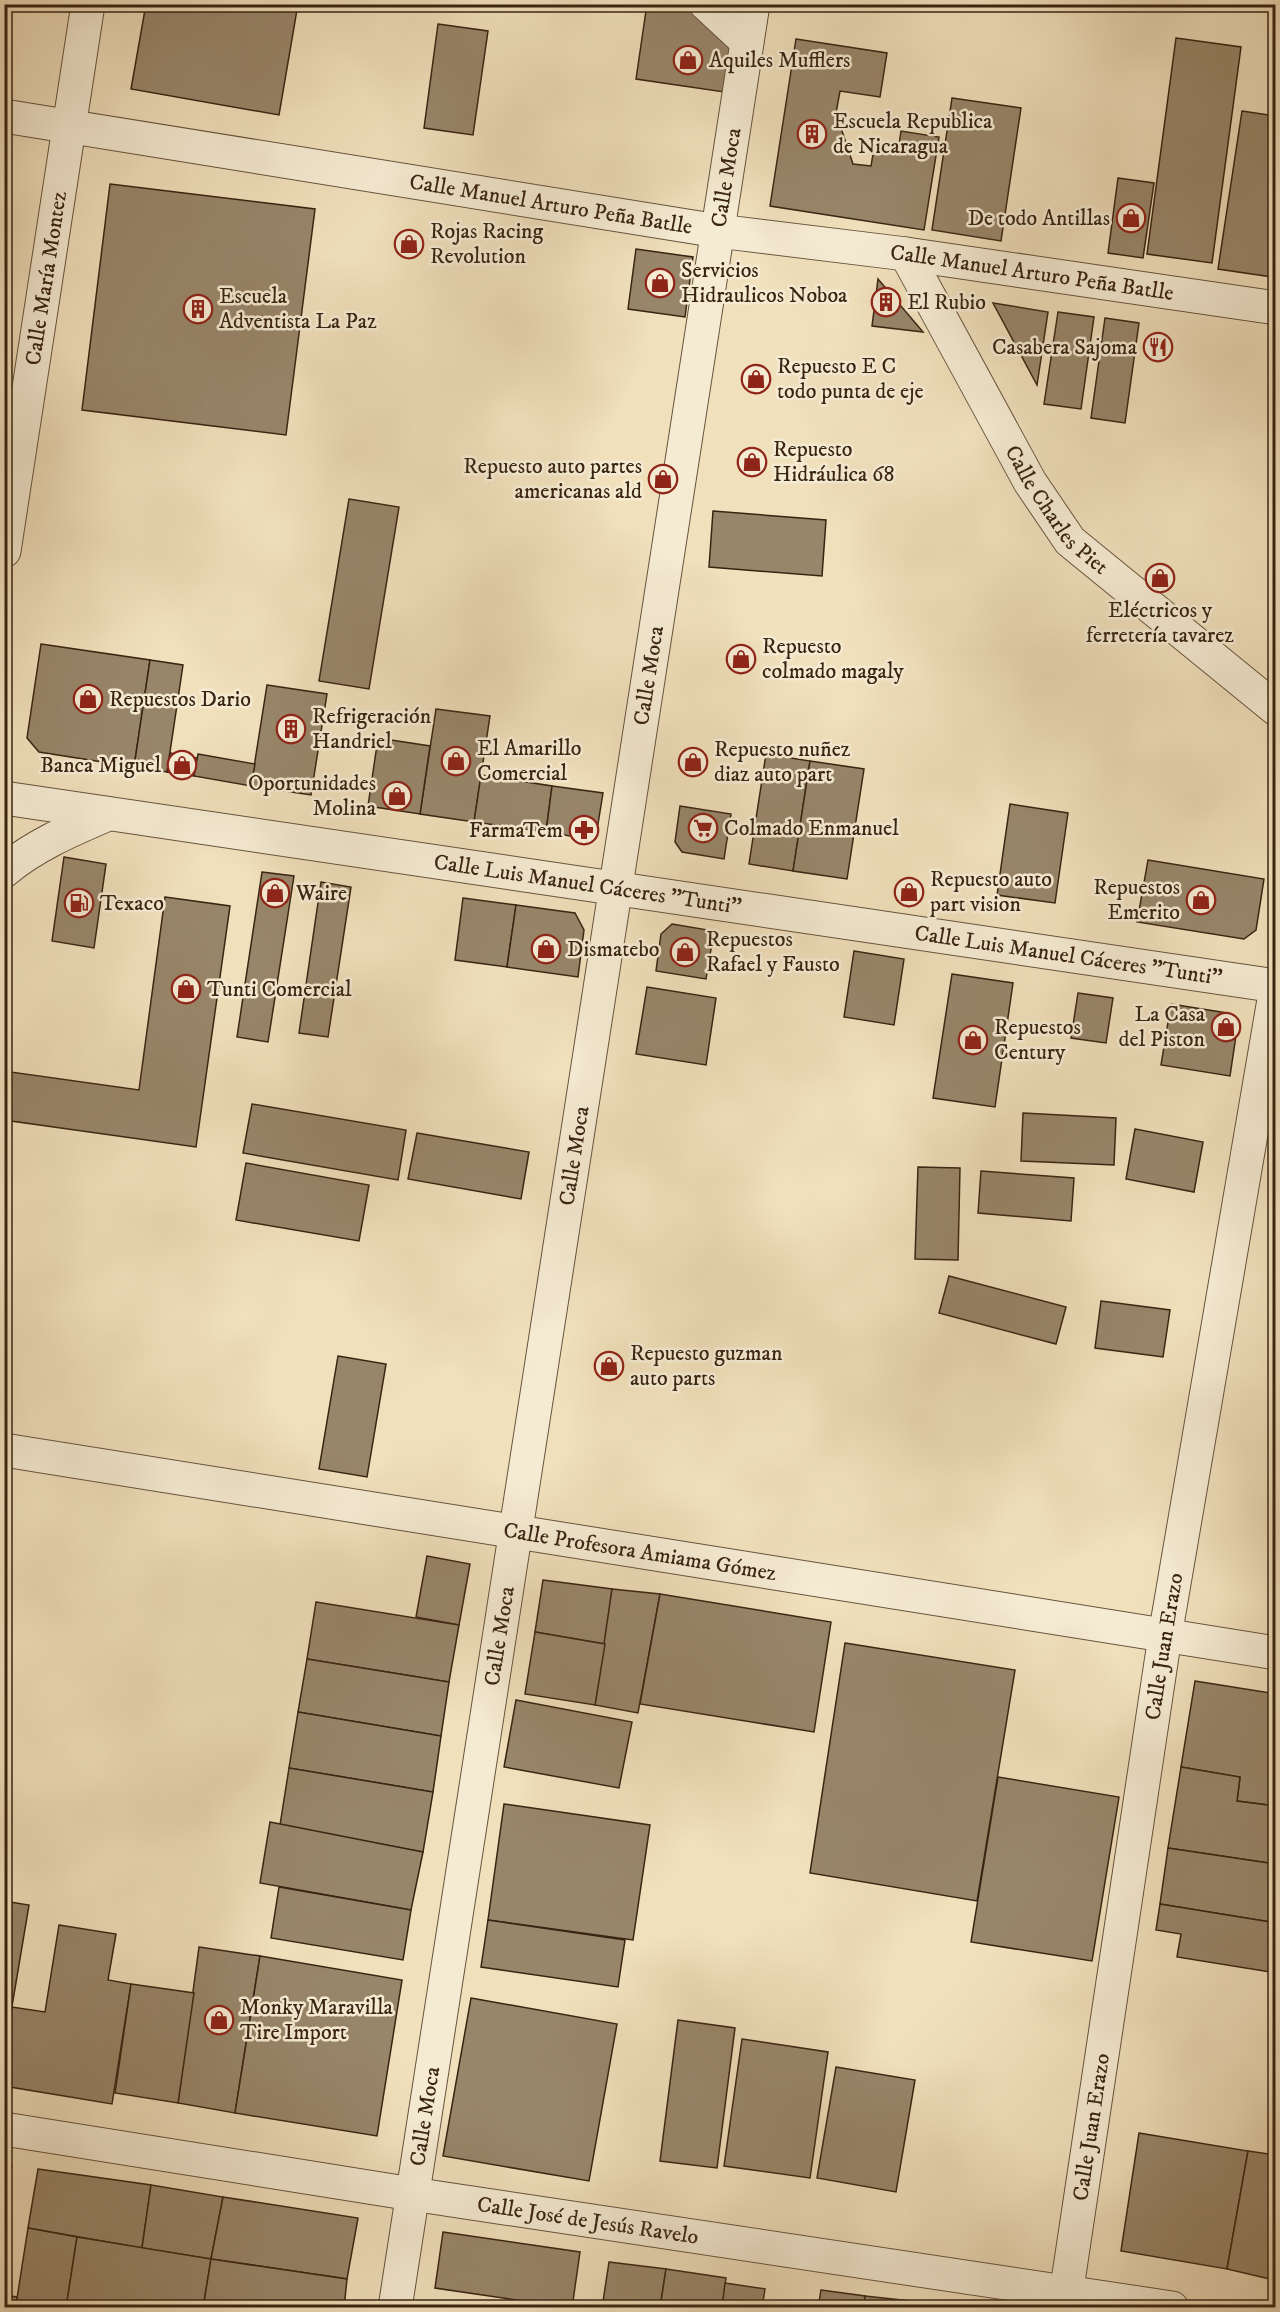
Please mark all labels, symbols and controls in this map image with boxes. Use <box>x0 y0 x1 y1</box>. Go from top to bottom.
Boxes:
shop icon: Aquiles Mufflers <box>672 44 704 76</box>
place label: Aquiles Mufflers <box>709 47 850 74</box>
place label: Escuela Republica de Nicaragua <box>833 108 993 160</box>
building icon: Escuela Republica de Nicaragua <box>796 118 828 150</box>
street label: Calle Moca <box>705 125 747 229</box>
street label: Calle Manuel Arturo Peña Batlle <box>408 168 694 240</box>
street label: Calle María Montez <box>19 189 73 367</box>
shop icon: De todo Antillas <box>1115 202 1147 234</box>
place label: De todo Antillas <box>968 205 1110 232</box>
place label: Rojas Racing Revolution <box>430 218 544 270</box>
shop icon: Rojas Racing Revolution <box>393 228 425 260</box>
street label: Calle Manuel Arturo Peña Batlle <box>889 239 1176 306</box>
place label: Servicios Hidraulicos Noboa <box>681 257 848 309</box>
shop icon: Servicios Hidraulicos Noboa <box>644 267 676 299</box>
place label: Escuela Adventista La Paz <box>219 283 377 335</box>
building icon: El Rubio <box>870 286 902 318</box>
place label: El Rubio <box>907 289 986 316</box>
building icon: Escuela Adventista La Paz <box>182 293 214 325</box>
restaurant icon: Casabera Sajoma <box>1142 331 1174 363</box>
place label: Casabera Sajoma <box>992 334 1138 361</box>
place label: Repuesto E C todo punta de eje <box>777 353 924 405</box>
shop icon: Repuesto E C todo punta de eje <box>740 363 772 395</box>
place label: Repuesto Hidráulica 68 <box>773 436 895 488</box>
street label: Calle Charles Piet <box>999 440 1114 580</box>
shop icon: Repuesto Hidráulica 68 <box>736 446 768 478</box>
place label: Repuesto auto partes americanas ald <box>463 453 642 505</box>
shop icon: Repuesto auto partes americanas ald <box>647 463 679 495</box>
shop icon: Eléctricos y ferretería tavarez <box>1144 562 1176 594</box>
place label: Eléctricos y ferretería tavarez <box>1086 597 1234 649</box>
street label: Calle Moca <box>628 623 670 727</box>
place label: Repuesto colmado magaly <box>762 633 904 685</box>
shop icon: Repuesto colmado magaly <box>725 643 757 675</box>
shop icon: Repuestos Dario <box>72 683 104 715</box>
place label: Repuestos Dario <box>109 686 251 713</box>
place label: Refrigeración Handriel <box>312 703 432 755</box>
building icon: Refrigeración Handriel <box>275 713 307 745</box>
place label: El Amarillo Comercial <box>477 735 581 787</box>
place label: Repuesto nuñez diaz auto part <box>714 736 851 788</box>
shop icon: El Amarillo Comercial <box>440 745 472 777</box>
shop icon: Repuesto nuñez diaz auto part <box>677 746 709 778</box>
shop icon: Banca Miguel <box>166 749 198 781</box>
place label: Banca Miguel <box>40 752 161 779</box>
place label: Oportunidades Molina <box>248 770 377 822</box>
shop icon: Oportunidades Molina <box>381 780 413 812</box>
supermarket icon: Colmado Enmanuel <box>687 812 719 844</box>
pharmacy icon: FarmaTem <box>568 814 600 846</box>
place label: Colmado Enmanuel <box>724 815 899 842</box>
place label: FarmaTem <box>469 817 563 844</box>
street label: Calle Luis Manuel Cáceres "Tunti" <box>432 848 743 920</box>
place label: Repuesto auto part vision <box>929 866 1052 918</box>
place label: Repuestos Emerito <box>1093 874 1180 926</box>
shop icon: Repuesto auto part vision <box>893 876 925 908</box>
shop icon: Waire <box>259 877 291 909</box>
place label: Waire <box>295 880 347 907</box>
shop icon: Repuestos Emerito <box>1185 884 1217 916</box>
fuel station icon: Texaco <box>63 887 95 919</box>
place label: Texaco <box>100 890 164 917</box>
street label: Calle Luis Manuel Cáceres "Tunti" <box>913 919 1224 991</box>
place label: Repuestos Rafael y Fausto <box>706 926 840 978</box>
shop icon: Dismatebo <box>530 933 562 965</box>
place label: Dismatebo <box>567 936 659 963</box>
shop icon: Repuestos Rafael y Fausto <box>669 936 701 968</box>
shop icon: Tunti Comercial <box>170 973 202 1005</box>
place label: Tunti Comercial <box>207 976 352 1003</box>
place label: La Casa del Piston <box>1119 1001 1206 1053</box>
shop icon: La Casa del Piston <box>1210 1011 1242 1043</box>
place label: Repuestos Century <box>994 1014 1081 1066</box>
shop icon: Repuestos Century <box>957 1024 989 1056</box>
street label: Calle Moca <box>553 1104 595 1207</box>
place label: Repuesto guzman auto parts <box>630 1340 783 1392</box>
shop icon: Repuesto guzman auto parts <box>593 1350 625 1382</box>
street label: Calle Profesora Amiama Gómez <box>501 1516 779 1587</box>
street label: Calle Juan Erazo <box>1139 1571 1189 1722</box>
street label: Calle Moca <box>478 1584 521 1688</box>
place label: Monky Maravilla Tire Import <box>240 1994 394 2046</box>
shop icon: Monky Maravilla Tire Import <box>203 2004 235 2036</box>
street label: Calle Juan Erazo <box>1067 2051 1116 2203</box>
street label: Calle Moca <box>404 2064 446 2168</box>
street label: Calle José de Jesús Ravelo <box>475 2190 700 2250</box>

